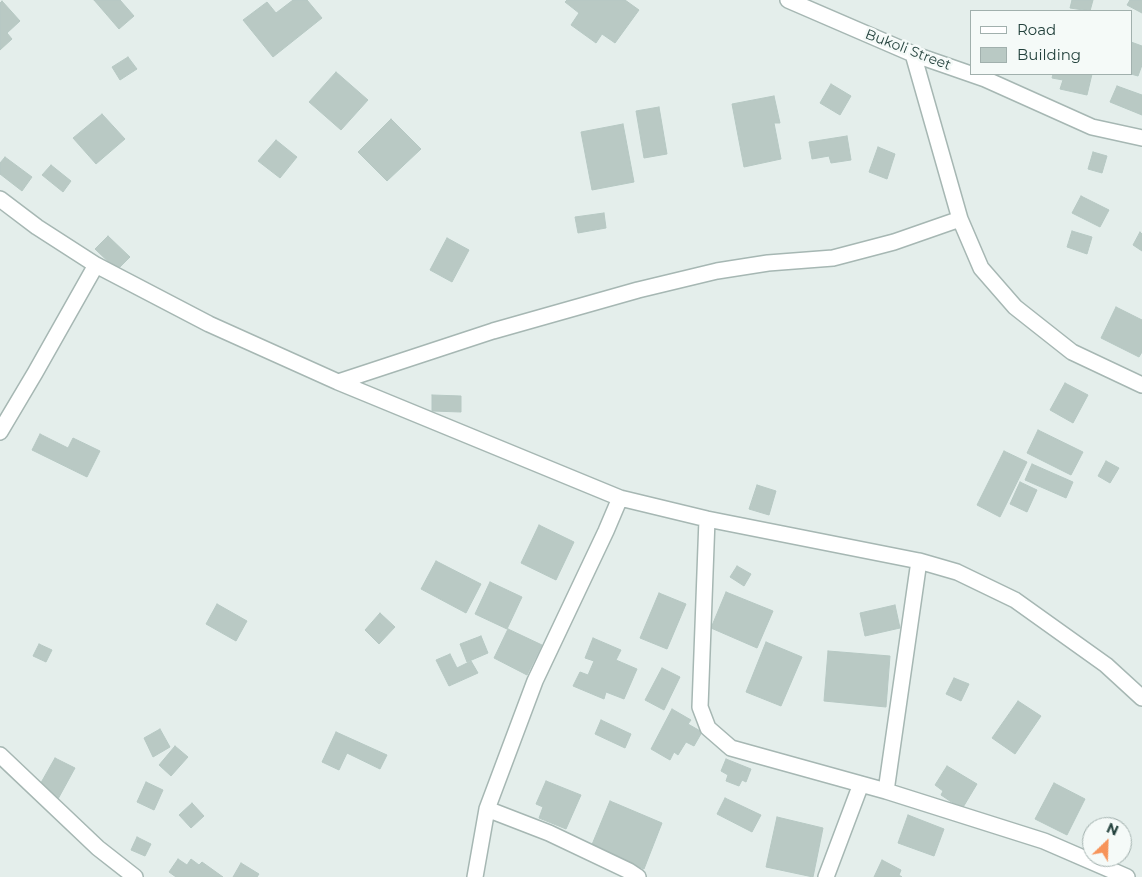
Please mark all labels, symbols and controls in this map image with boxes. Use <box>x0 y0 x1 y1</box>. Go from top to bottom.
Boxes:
legend <box>970 10 1132 75</box>
text: Road <box>1017 20 1056 39</box>
street label: Bukoli Street <box>863 26 953 74</box>
text: Building <box>1017 45 1081 64</box>
north arrow <box>1082 817 1132 867</box>
text: N <box>1104 819 1122 840</box>

